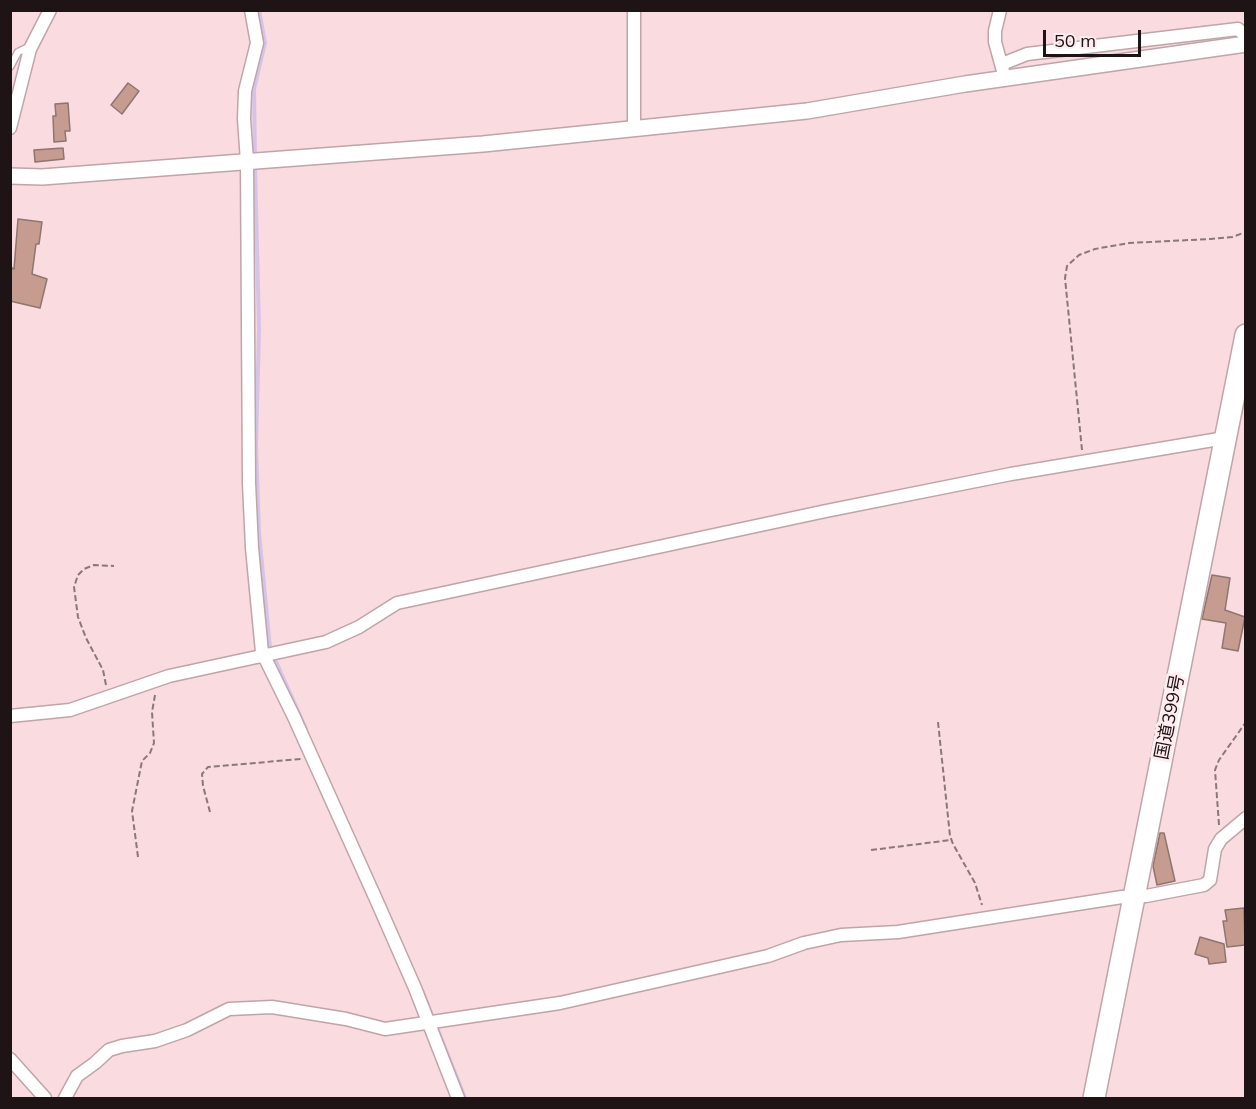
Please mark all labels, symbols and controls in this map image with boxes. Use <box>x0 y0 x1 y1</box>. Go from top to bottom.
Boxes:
scale bar <box>1046 18 1144 56</box>
text: 50 m <box>1054 29 1096 52</box>
street label: 国道399号 <box>1151 673 1189 761</box>

